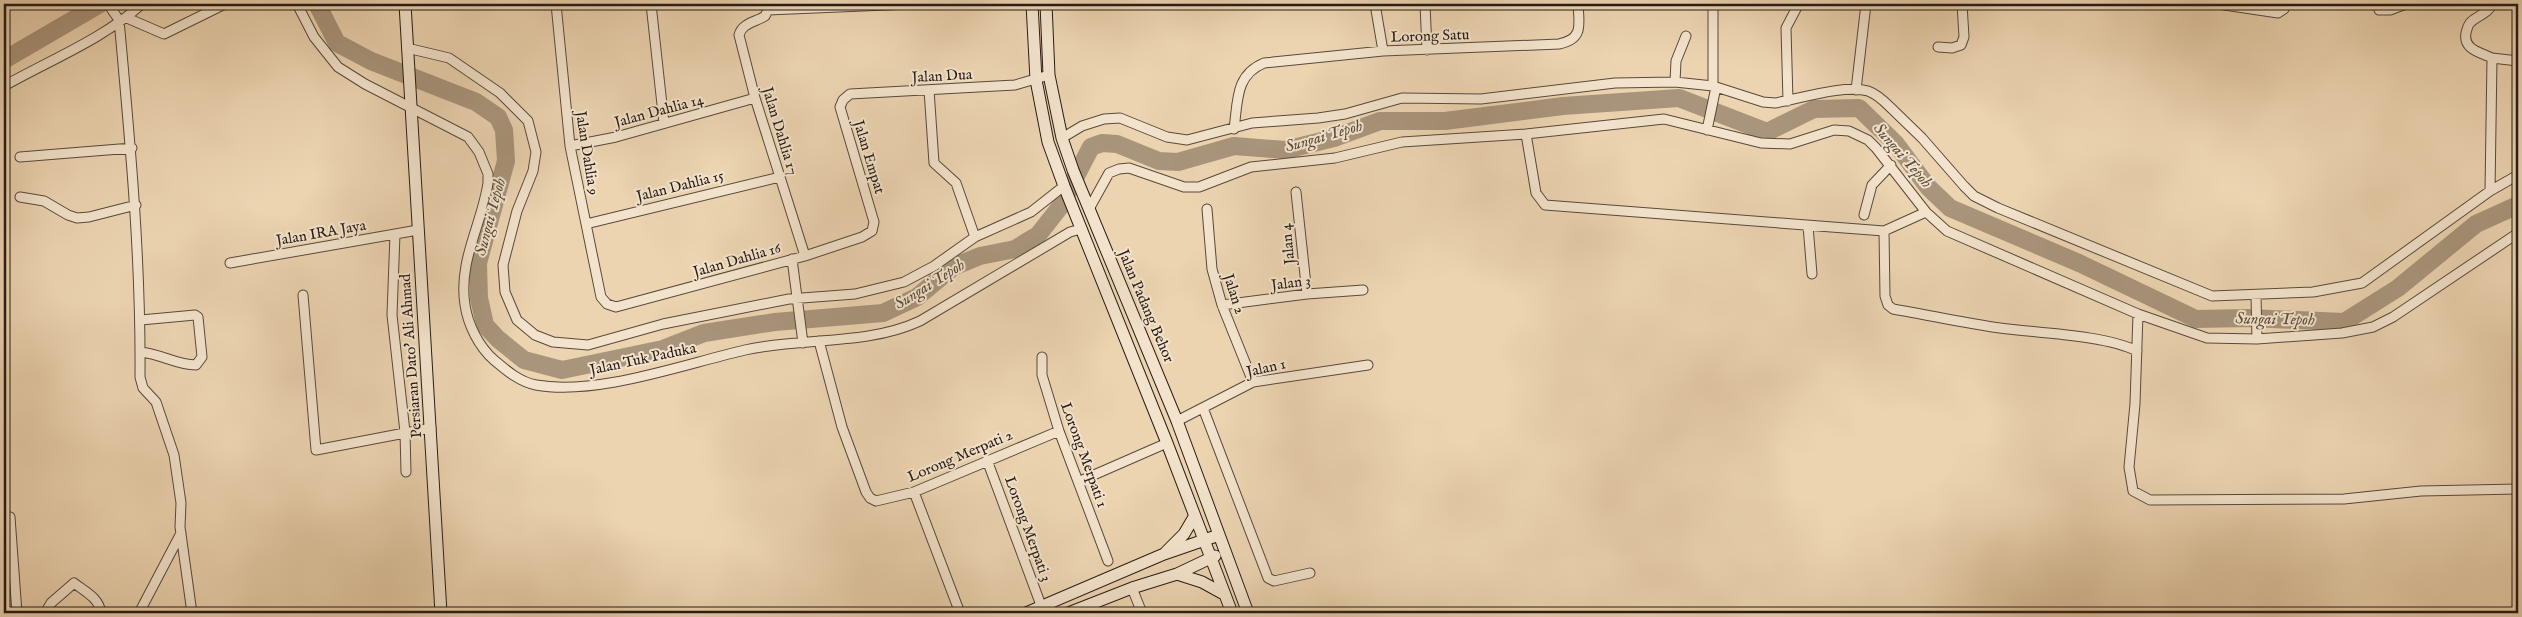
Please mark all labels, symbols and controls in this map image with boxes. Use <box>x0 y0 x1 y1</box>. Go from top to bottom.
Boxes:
street label: Lorong Satu <box>1390 25 1470 47</box>
street label: Jalan Dua <box>909 65 973 87</box>
street label: Jalan Dahlia 17 <box>757 83 802 177</box>
street label: Jalan Dahlia 14 <box>610 90 706 133</box>
street label: Jalan Dahlia 9 <box>571 108 603 196</box>
street label: Jalan Empat <box>848 116 889 196</box>
water label: Sungai Tepoh <box>1283 116 1365 158</box>
water label: Sungai Tepoh <box>1868 119 1936 193</box>
street label: Jalan Dahlia 15 <box>632 166 726 207</box>
water label: Sungai Tepoh <box>471 176 511 258</box>
street label: Jalan IRA Jaya <box>273 216 368 251</box>
street label: Jalan 4 <box>1276 222 1300 268</box>
street label: Jalan Dahlia 16 <box>689 238 784 282</box>
street label: Jalan Padang Behor <box>1113 245 1179 366</box>
water label: Sungai Tepoh <box>891 255 969 315</box>
street label: Jalan 2 <box>1218 270 1249 316</box>
street label: Jalan 3 <box>1268 271 1312 295</box>
street label: Persiaran Dato' Ali Ahmad <box>396 272 426 439</box>
water label: Sungai Tepoh <box>2235 309 2315 331</box>
street label: Jalan Tuk Paduka <box>586 338 698 380</box>
street label: Jalan 1 <box>1243 354 1287 382</box>
street label: Lorong Merpati 1 <box>1056 400 1112 510</box>
street label: Lorong Merpati 2 <box>905 425 1015 487</box>
street label: Lorong Merpati 3 <box>1000 474 1056 584</box>

